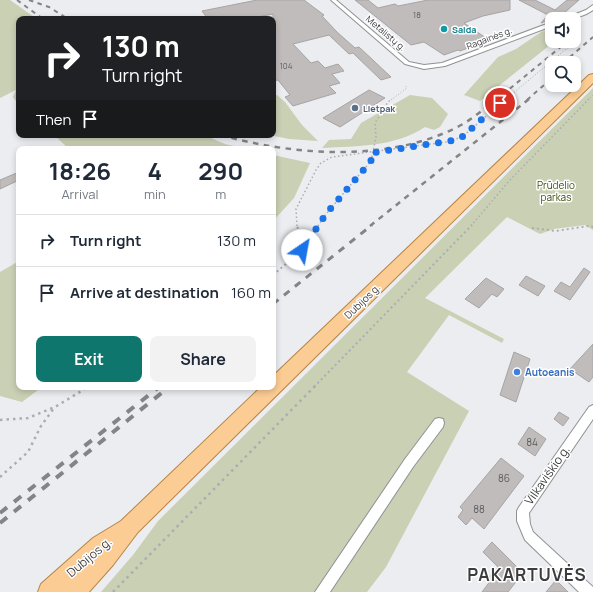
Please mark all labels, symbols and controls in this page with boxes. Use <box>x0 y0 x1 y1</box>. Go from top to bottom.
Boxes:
house number: 18 <box>413 9 421 20</box>
street label: Metalistų g. <box>363 12 409 54</box>
map controls <box>545 12 581 92</box>
button: sound <box>545 12 581 48</box>
place label: Salda <box>452 23 476 36</box>
street label: Ragainės g. <box>464 23 514 53</box>
marker: Salda <box>439 24 449 34</box>
text: 130 m <box>102 27 180 65</box>
icon: right <box>36 32 88 84</box>
button: search <box>545 56 581 92</box>
house number: 104 <box>280 60 293 71</box>
text: Turn right <box>102 63 183 87</box>
pin <box>483 86 517 120</box>
icon: arrive <box>489 92 511 114</box>
place label: Lietpak <box>363 102 396 115</box>
marker: Lietpak <box>350 103 360 113</box>
icon: arrive <box>79 108 101 130</box>
text: Then <box>36 109 71 130</box>
text: 18:26 <box>49 154 111 187</box>
text: 4 <box>147 154 162 187</box>
text: 290 <box>198 154 243 187</box>
park label: Prūdelio parkas <box>537 178 575 204</box>
text: Arrival <box>61 185 99 203</box>
text: min <box>144 185 166 203</box>
text: m <box>215 185 226 203</box>
position arrow <box>281 229 323 271</box>
icon: right <box>36 230 58 252</box>
text: Turn right <box>70 230 141 251</box>
text: 130 m <box>217 230 256 251</box>
street label: Dubijos g. <box>341 280 383 322</box>
icon: arrive <box>36 282 58 304</box>
text: Arrive at destination <box>70 282 219 303</box>
text: 160 m <box>231 282 271 303</box>
button: Exit <box>36 336 142 382</box>
button: Share <box>150 336 256 382</box>
place label: Autoeanis <box>525 365 575 379</box>
marker: Autoeanis <box>512 367 522 377</box>
house number: 84 <box>526 435 538 449</box>
street label: Vilkaviškio g. <box>520 442 574 508</box>
house number: 86 <box>498 471 510 485</box>
house number: 88 <box>473 502 485 516</box>
street label: Dubijos g. <box>63 533 115 581</box>
district label: PAKARTUVĖS <box>467 563 587 586</box>

